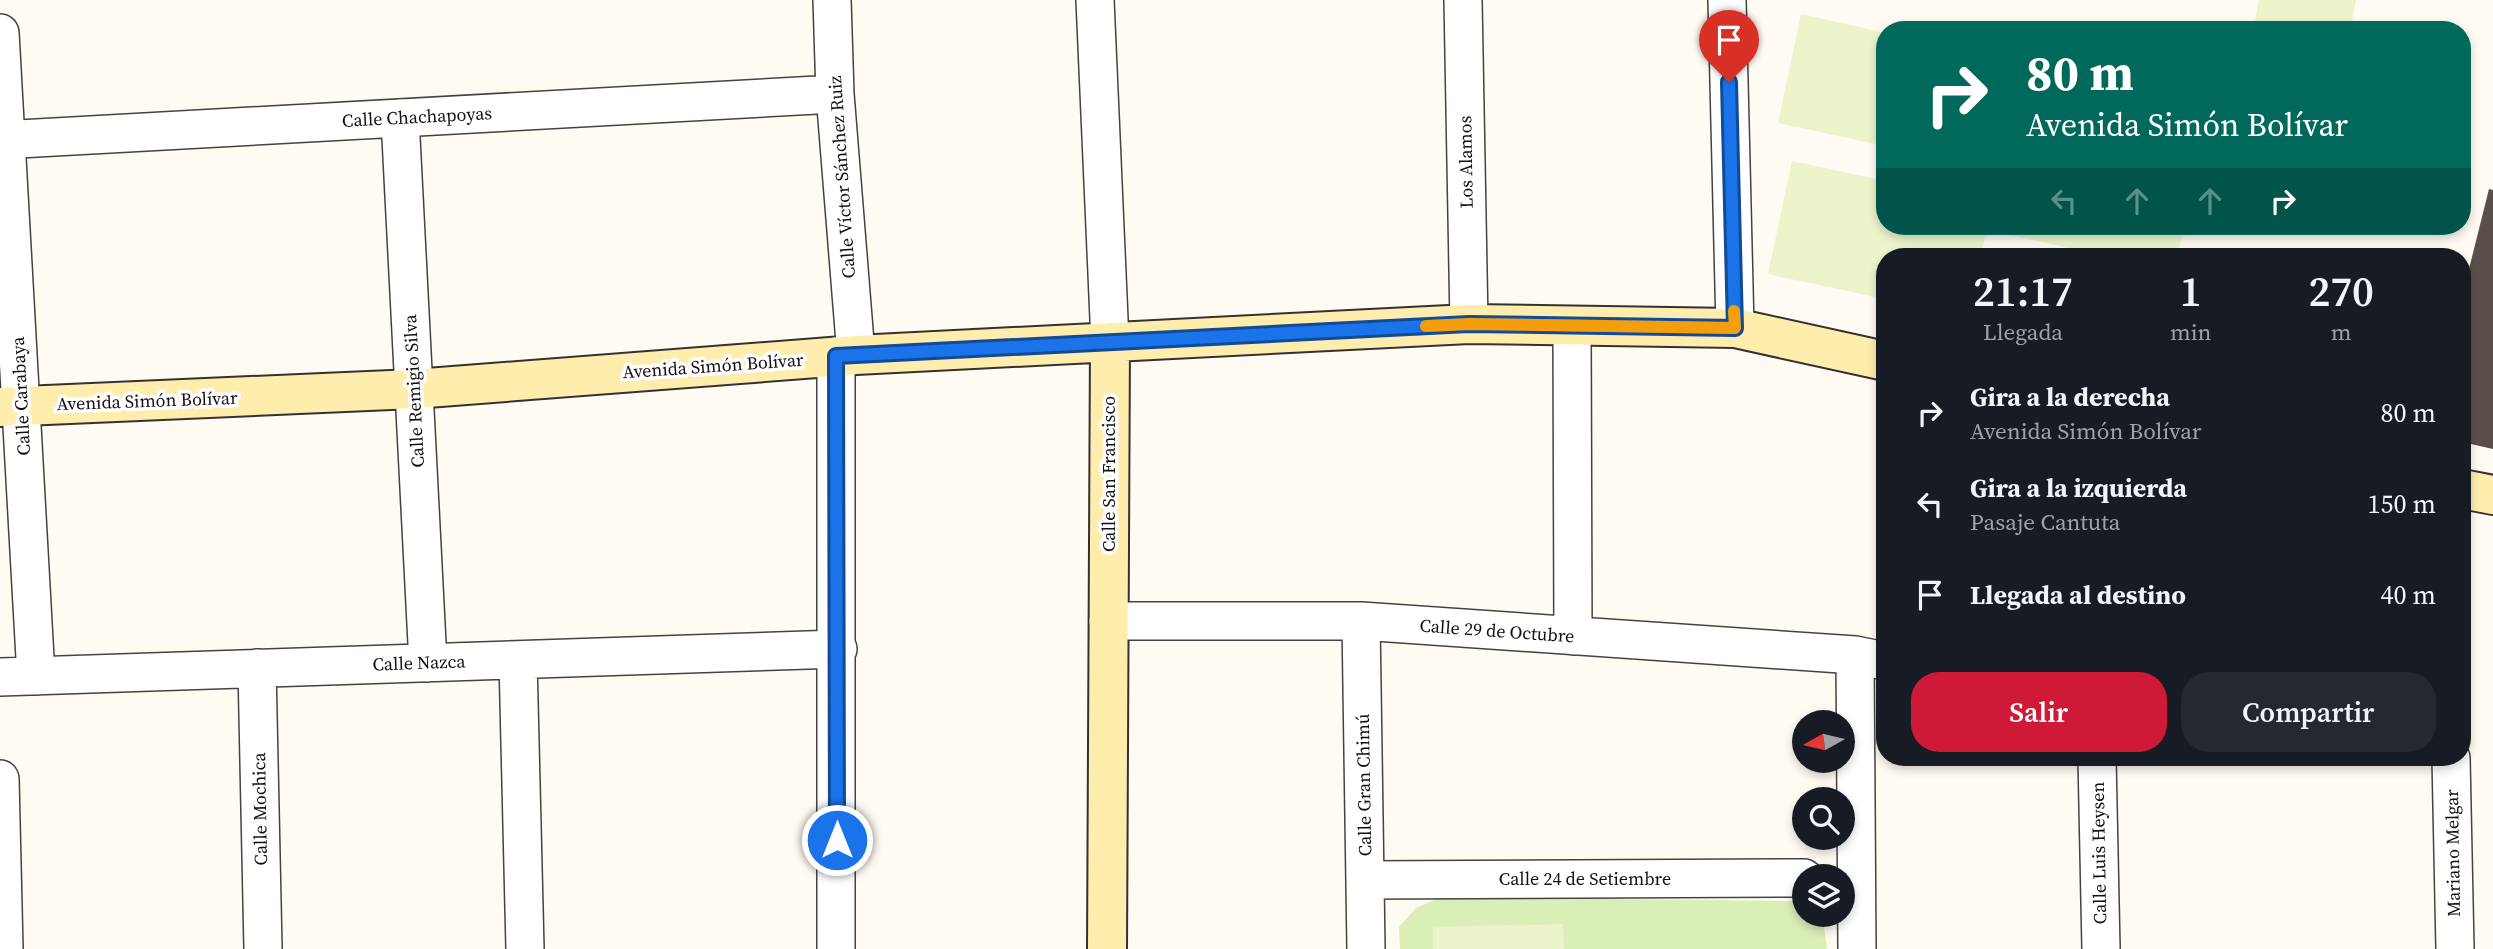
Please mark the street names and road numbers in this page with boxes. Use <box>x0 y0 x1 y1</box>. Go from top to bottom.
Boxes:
street label: Calle Víctor Sánchez Ruiz <box>822 75 861 279</box>
street label: Calle Chachapoyas <box>341 100 493 133</box>
street label: Los Alamos <box>1452 115 1479 209</box>
street label: Calle Remigio Silva <box>397 313 430 468</box>
street label: Calle Carabaya <box>5 335 36 456</box>
street label: Avenida Simón Bolívar <box>622 347 805 384</box>
street label: Avenida Simón Bolívar <box>56 385 238 416</box>
street label: Calle San Francisco <box>1096 396 1121 552</box>
street label: Calle 29 de Octubre <box>1419 613 1575 648</box>
street label: Calle Nazca <box>372 648 467 677</box>
street label: Calle Gran Chimú <box>1350 713 1377 857</box>
street label: Calle Mochica <box>246 751 273 866</box>
street label: Calle Luis Heysen <box>2085 781 2112 924</box>
street label: Mariano Melgar <box>2439 789 2466 917</box>
street label: Calle 24 de Setiembre <box>1499 866 1671 891</box>

